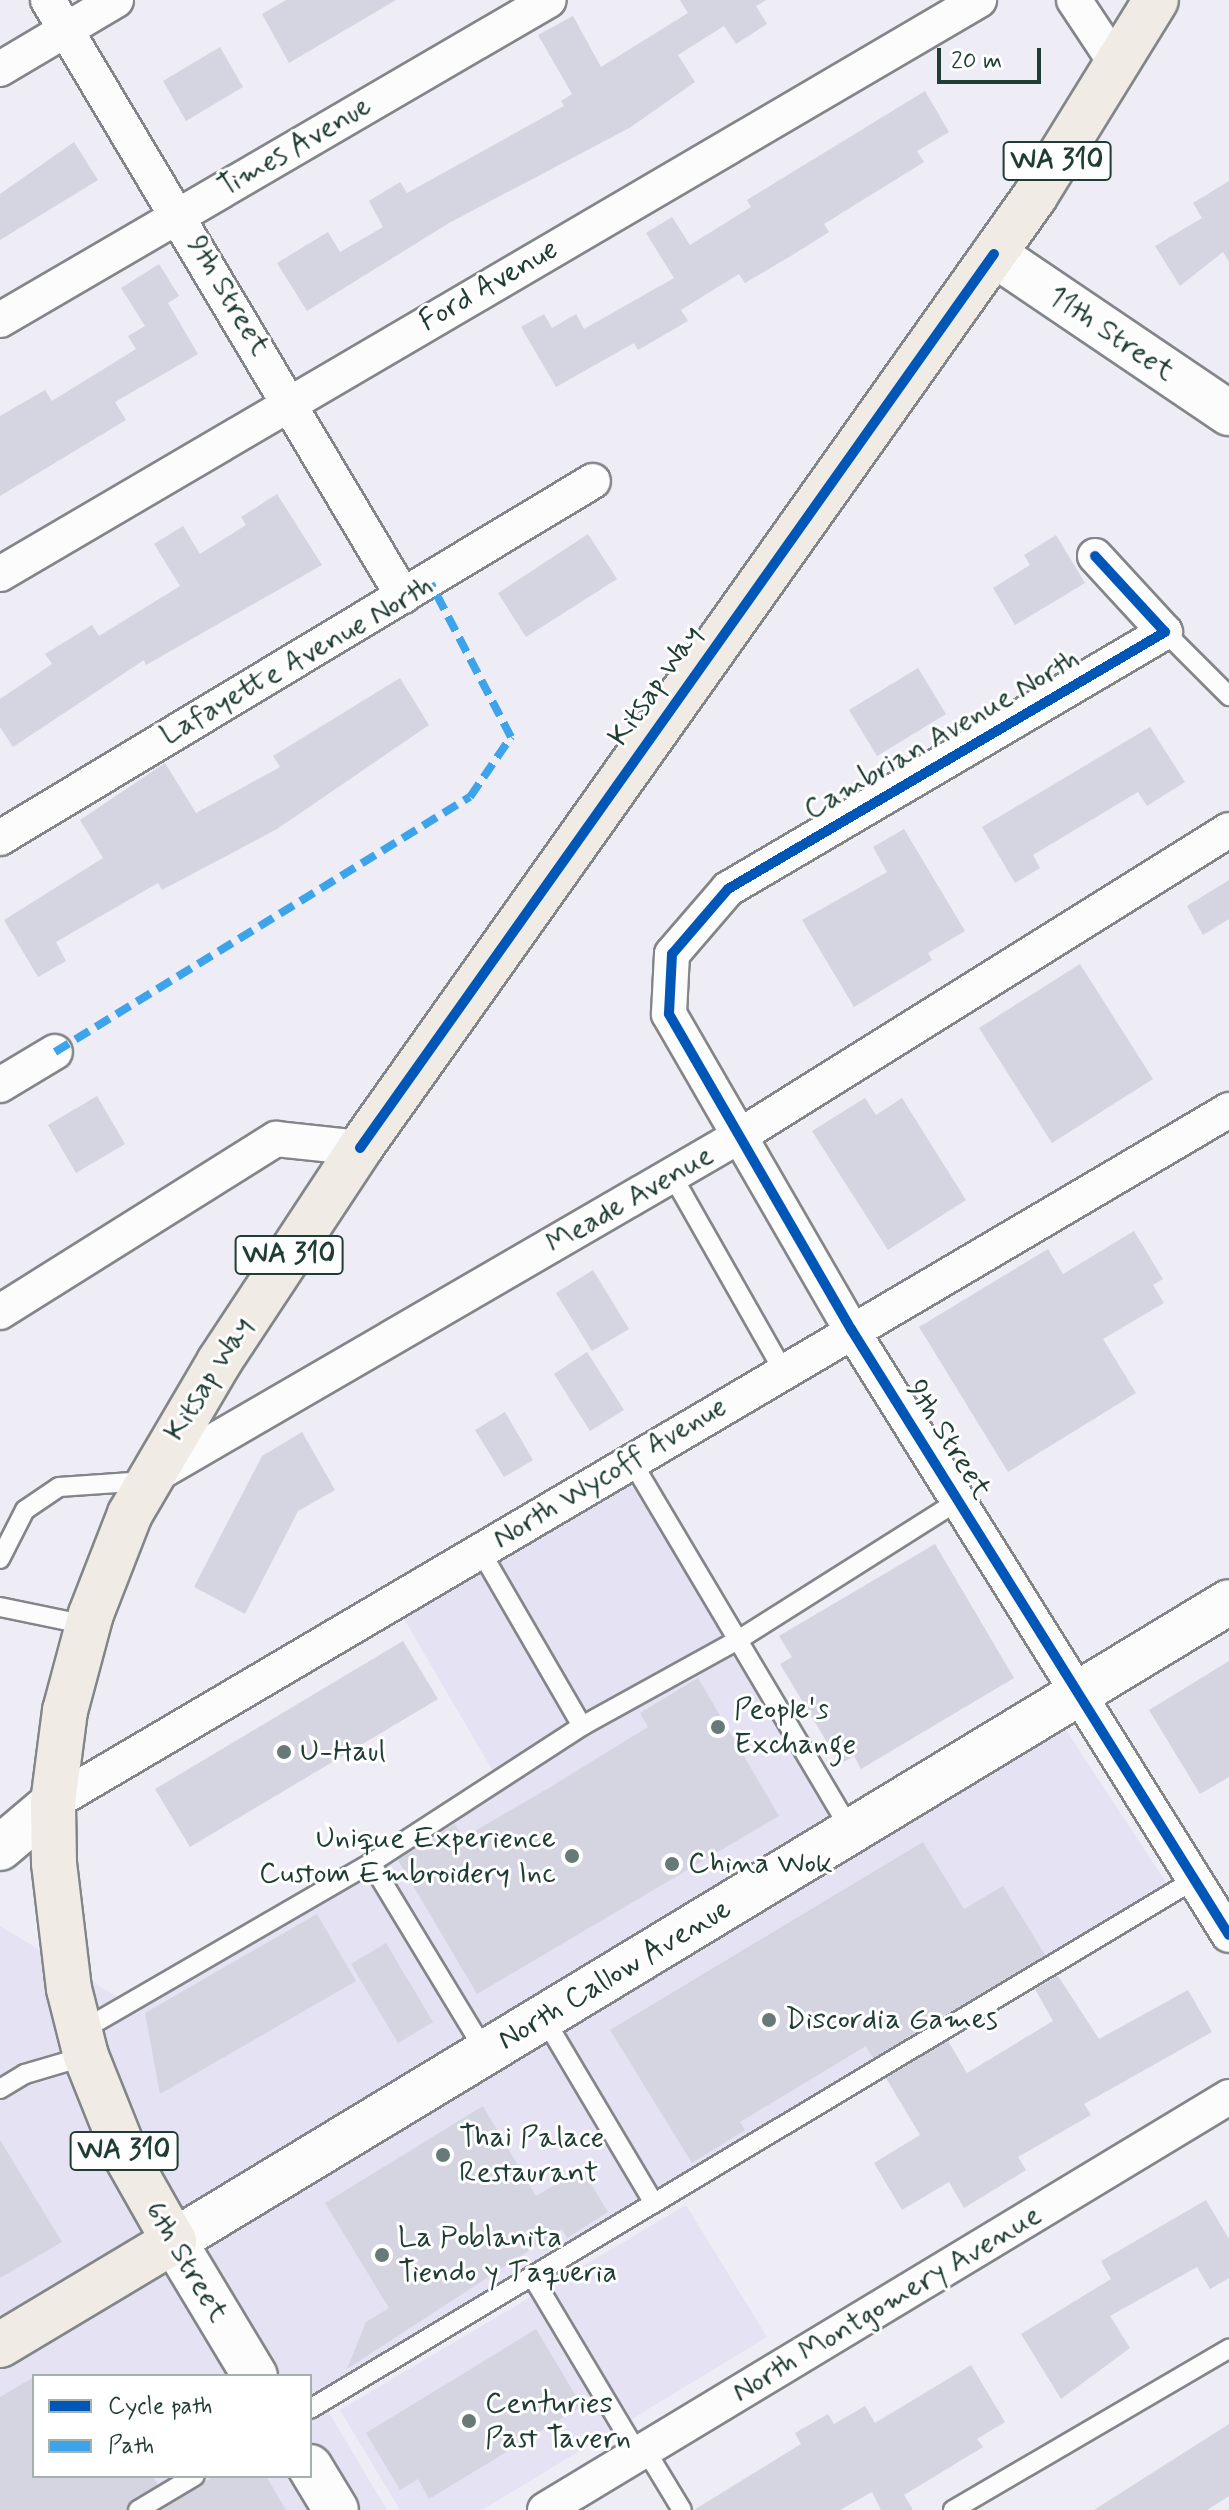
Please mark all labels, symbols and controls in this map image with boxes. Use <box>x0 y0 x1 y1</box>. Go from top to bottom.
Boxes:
scale bar <box>941 32 1045 82</box>
text: 20 m <box>951 46 1002 77</box>
street label: Times Avenue <box>209 87 381 207</box>
road number: WA 310 <box>1001 137 1113 185</box>
street label: 9th Street <box>178 229 278 363</box>
street label: Ford Avenue <box>411 231 567 341</box>
street label: 11th Street <box>1041 278 1181 390</box>
street label: Lafayette Avenue North <box>152 567 442 755</box>
street label: Kitsap Way <box>600 617 712 755</box>
street label: Cambrian Avenue North <box>797 641 1087 829</box>
street label: Meade Avenue <box>540 1138 720 1262</box>
road number: WA 310 <box>233 1231 345 1279</box>
street label: Kitsap Way <box>156 1309 262 1449</box>
street label: 9th Street <box>897 1374 999 1506</box>
street label: North Wycoff Avenue <box>484 1387 736 1559</box>
place label: People's Exchange <box>734 1692 856 1762</box>
marker: People's Exchange <box>709 1718 727 1736</box>
place label: U-Haul <box>300 1734 386 1770</box>
marker: U-Haul <box>275 1743 293 1761</box>
place label: Unique Experience Custom Embroidery Inc <box>260 1821 556 1892</box>
place label: China Wok <box>688 1846 834 1882</box>
marker: Unique Experience Custom Embroidery Inc <box>563 1847 581 1865</box>
marker: China Wok <box>663 1855 681 1873</box>
street label: North Callow Avenue <box>493 1892 737 2058</box>
place label: Discordia Games <box>785 2002 997 2038</box>
marker: Discordia Games <box>760 2011 778 2029</box>
place label: Thai Palace Restaurant <box>459 2120 601 2190</box>
road number: WA 310 <box>68 2127 180 2175</box>
marker: Thai Palace Restaurant <box>434 2146 452 2164</box>
street label: 6th Street <box>136 2195 236 2329</box>
street label: North Montgomery Avenue <box>730 2200 1044 2408</box>
place label: La Poblanita Tiendo y Taqueria <box>398 2220 612 2290</box>
marker: La Poblanita Tiendo y Taqueria <box>373 2246 391 2264</box>
legend <box>32 2374 312 2478</box>
place label: Centuries Past Tavern <box>485 2386 631 2456</box>
text: Cycle path <box>108 2391 213 2422</box>
marker: Centuries Past Tavern <box>460 2412 478 2430</box>
text: Path <box>108 2431 154 2462</box>

